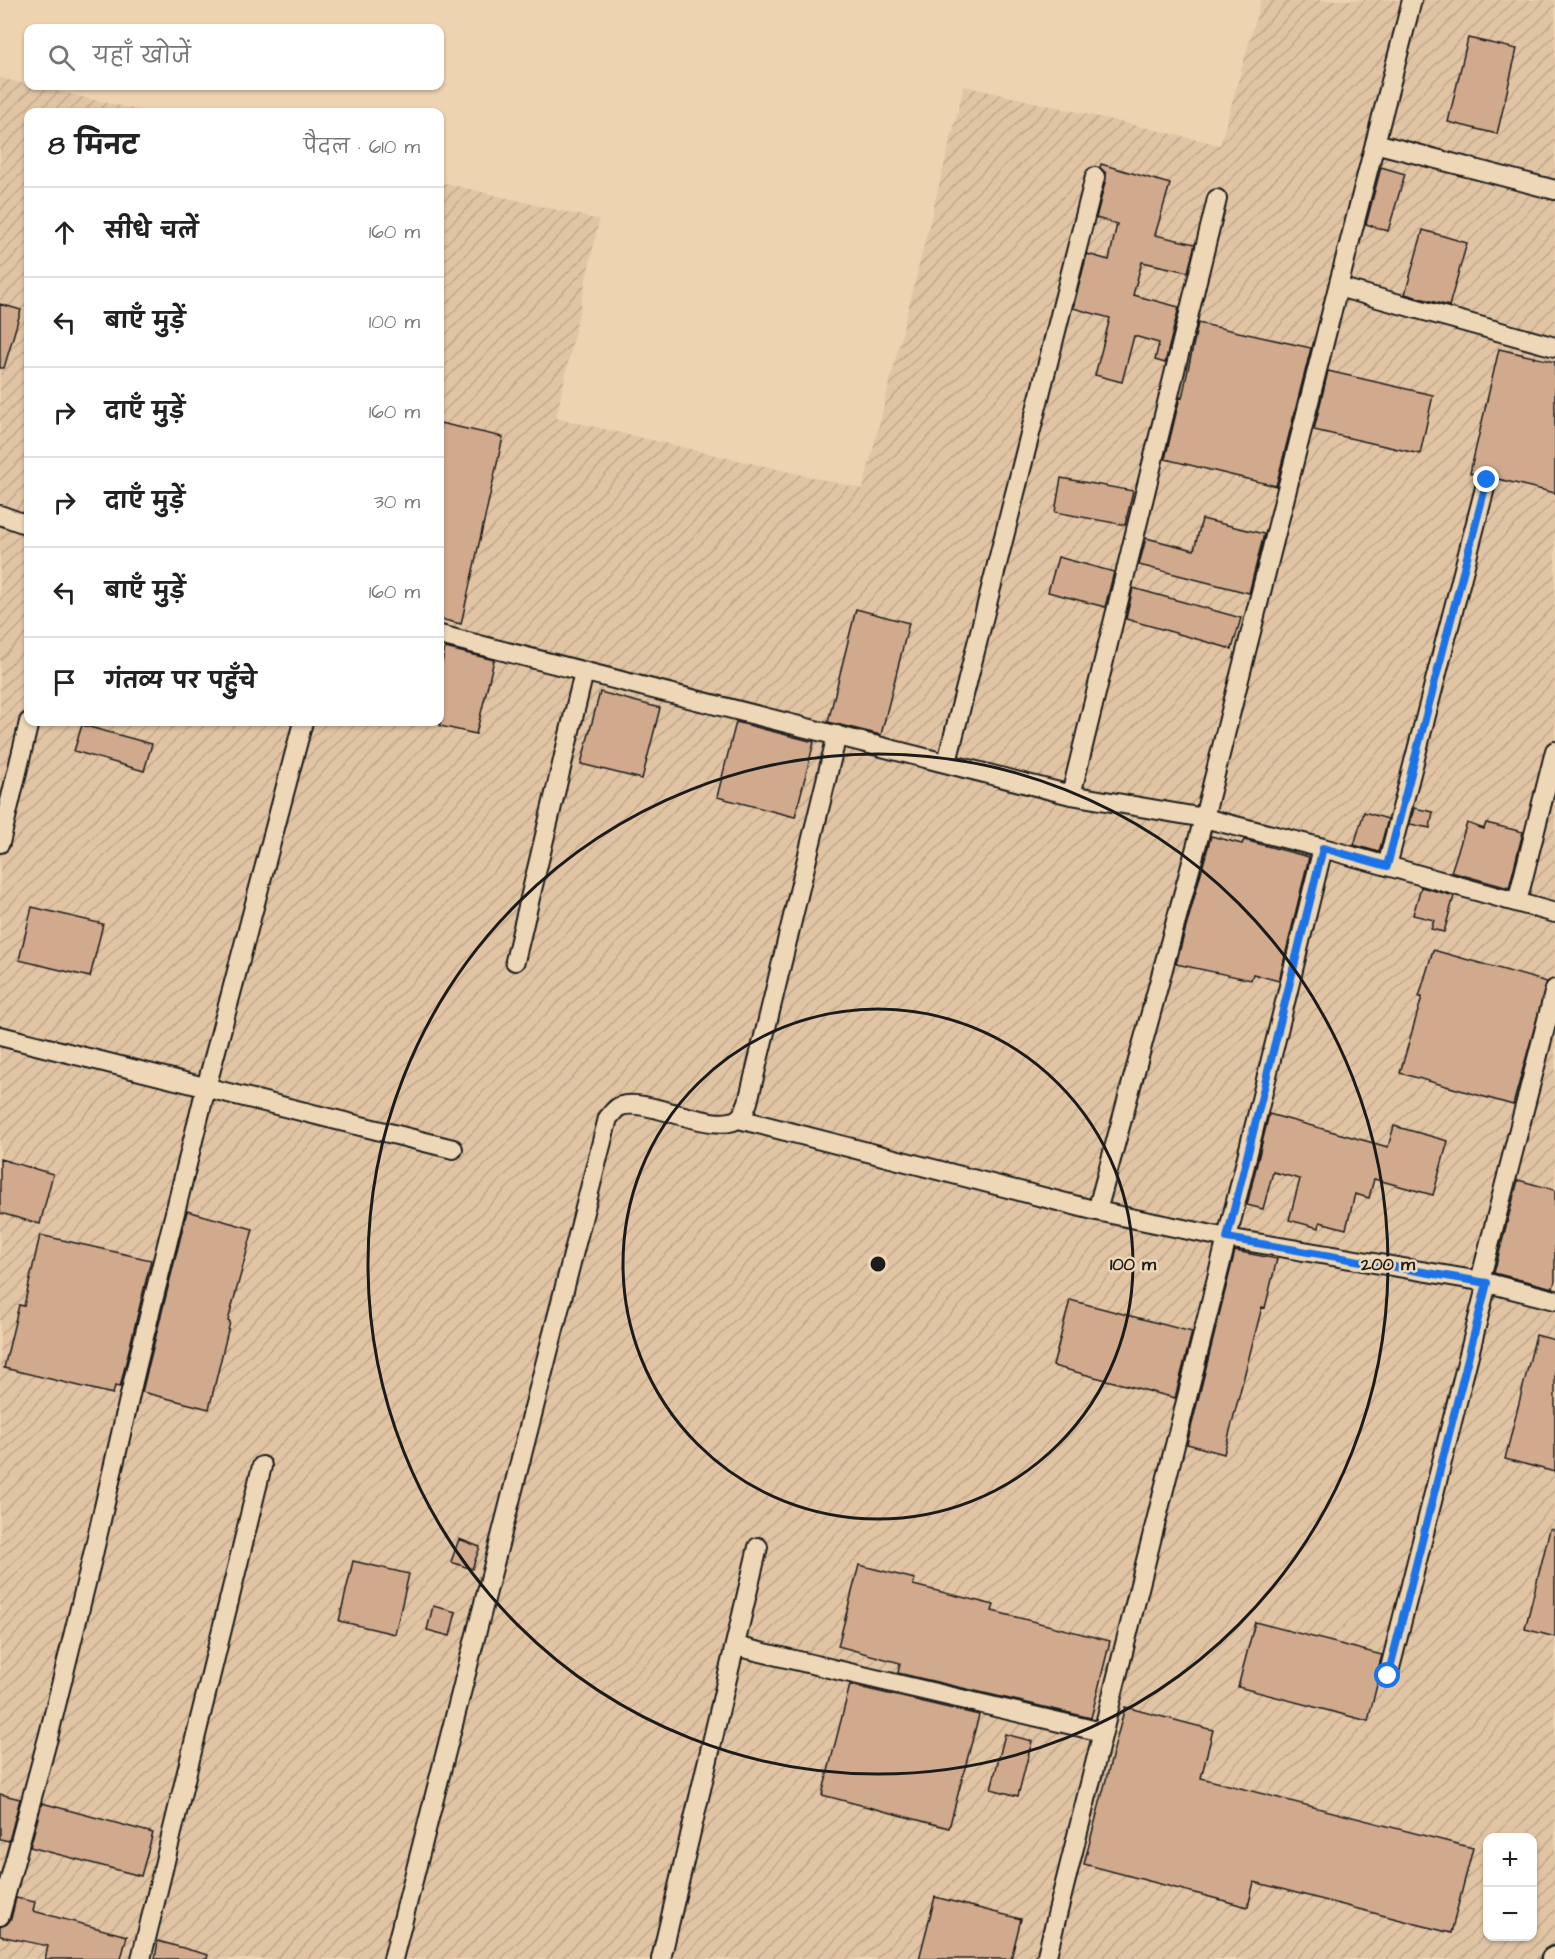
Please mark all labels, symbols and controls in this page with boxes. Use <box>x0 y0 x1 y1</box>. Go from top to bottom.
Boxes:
search box <box>24 24 444 90</box>
icon: search <box>45 41 78 74</box>
text: यहाँ खोजें <box>93 41 191 72</box>
text: 8 मिनट <box>48 128 138 164</box>
text: पैदल · 610 m <box>304 133 420 161</box>
icon: ahead <box>48 216 81 249</box>
text: सीधे चलें <box>105 216 198 247</box>
text: 160 m <box>369 218 420 246</box>
icon: left <box>48 306 81 339</box>
text: बाएँ मुड़ें <box>105 306 185 337</box>
text: 100 m <box>369 308 420 336</box>
icon: right <box>48 396 81 429</box>
text: दाएँ मुड़ें <box>105 396 185 427</box>
text: 160 m <box>369 398 420 426</box>
route end <box>1473 466 1499 492</box>
icon: right <box>48 486 81 519</box>
text: दाएँ मुड़ें <box>105 486 185 517</box>
text: 30 m <box>374 488 420 516</box>
icon: left <box>48 576 81 609</box>
text: बाएँ मुड़ें <box>105 576 185 607</box>
text: 160 m <box>369 578 420 606</box>
icon: arrive <box>48 666 81 699</box>
text: गंतव्य पर पहुँचे <box>105 666 256 697</box>
text: 100 m <box>1110 1252 1157 1277</box>
text: 200 m <box>1360 1252 1416 1277</box>
centre of rings <box>868 1254 888 1274</box>
route start <box>1374 1662 1400 1688</box>
map controls <box>1483 1833 1537 1941</box>
button: + <box>1483 1833 1537 1887</box>
button: − <box>1483 1887 1537 1941</box>

